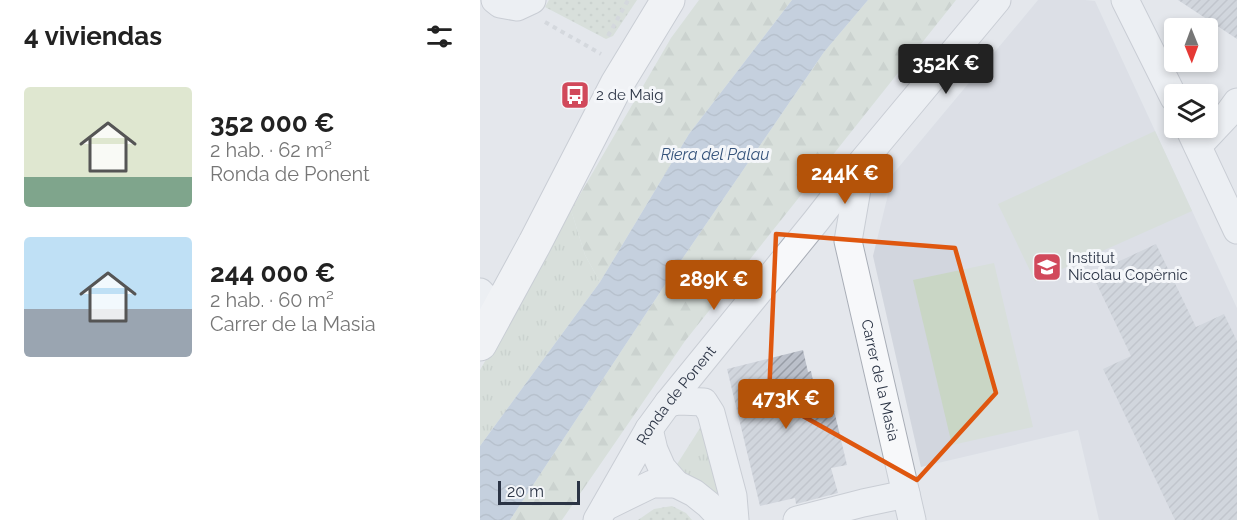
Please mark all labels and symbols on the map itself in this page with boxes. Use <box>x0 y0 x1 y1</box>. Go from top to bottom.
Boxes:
north arrow <box>1164 18 1218 72</box>
pin: 352K € <box>897 44 995 95</box>
bus stop icon: 2 de Maig <box>559 79 591 111</box>
place label: 2 de Maig <box>596 86 663 104</box>
water label: Riera del Palau <box>661 145 769 164</box>
pin: 244K € <box>796 154 894 205</box>
place label: Institut Nicolau Copèrnic <box>1068 249 1188 284</box>
school or university icon: Institut Nicolau Copèrnic <box>1031 251 1063 283</box>
pin: 289K € <box>665 260 763 311</box>
street label: Carrer de la Masia <box>857 318 903 443</box>
street label: Ronda de Ponent <box>633 342 720 448</box>
pin: 473K € <box>737 379 835 430</box>
scale bar <box>498 478 580 506</box>

